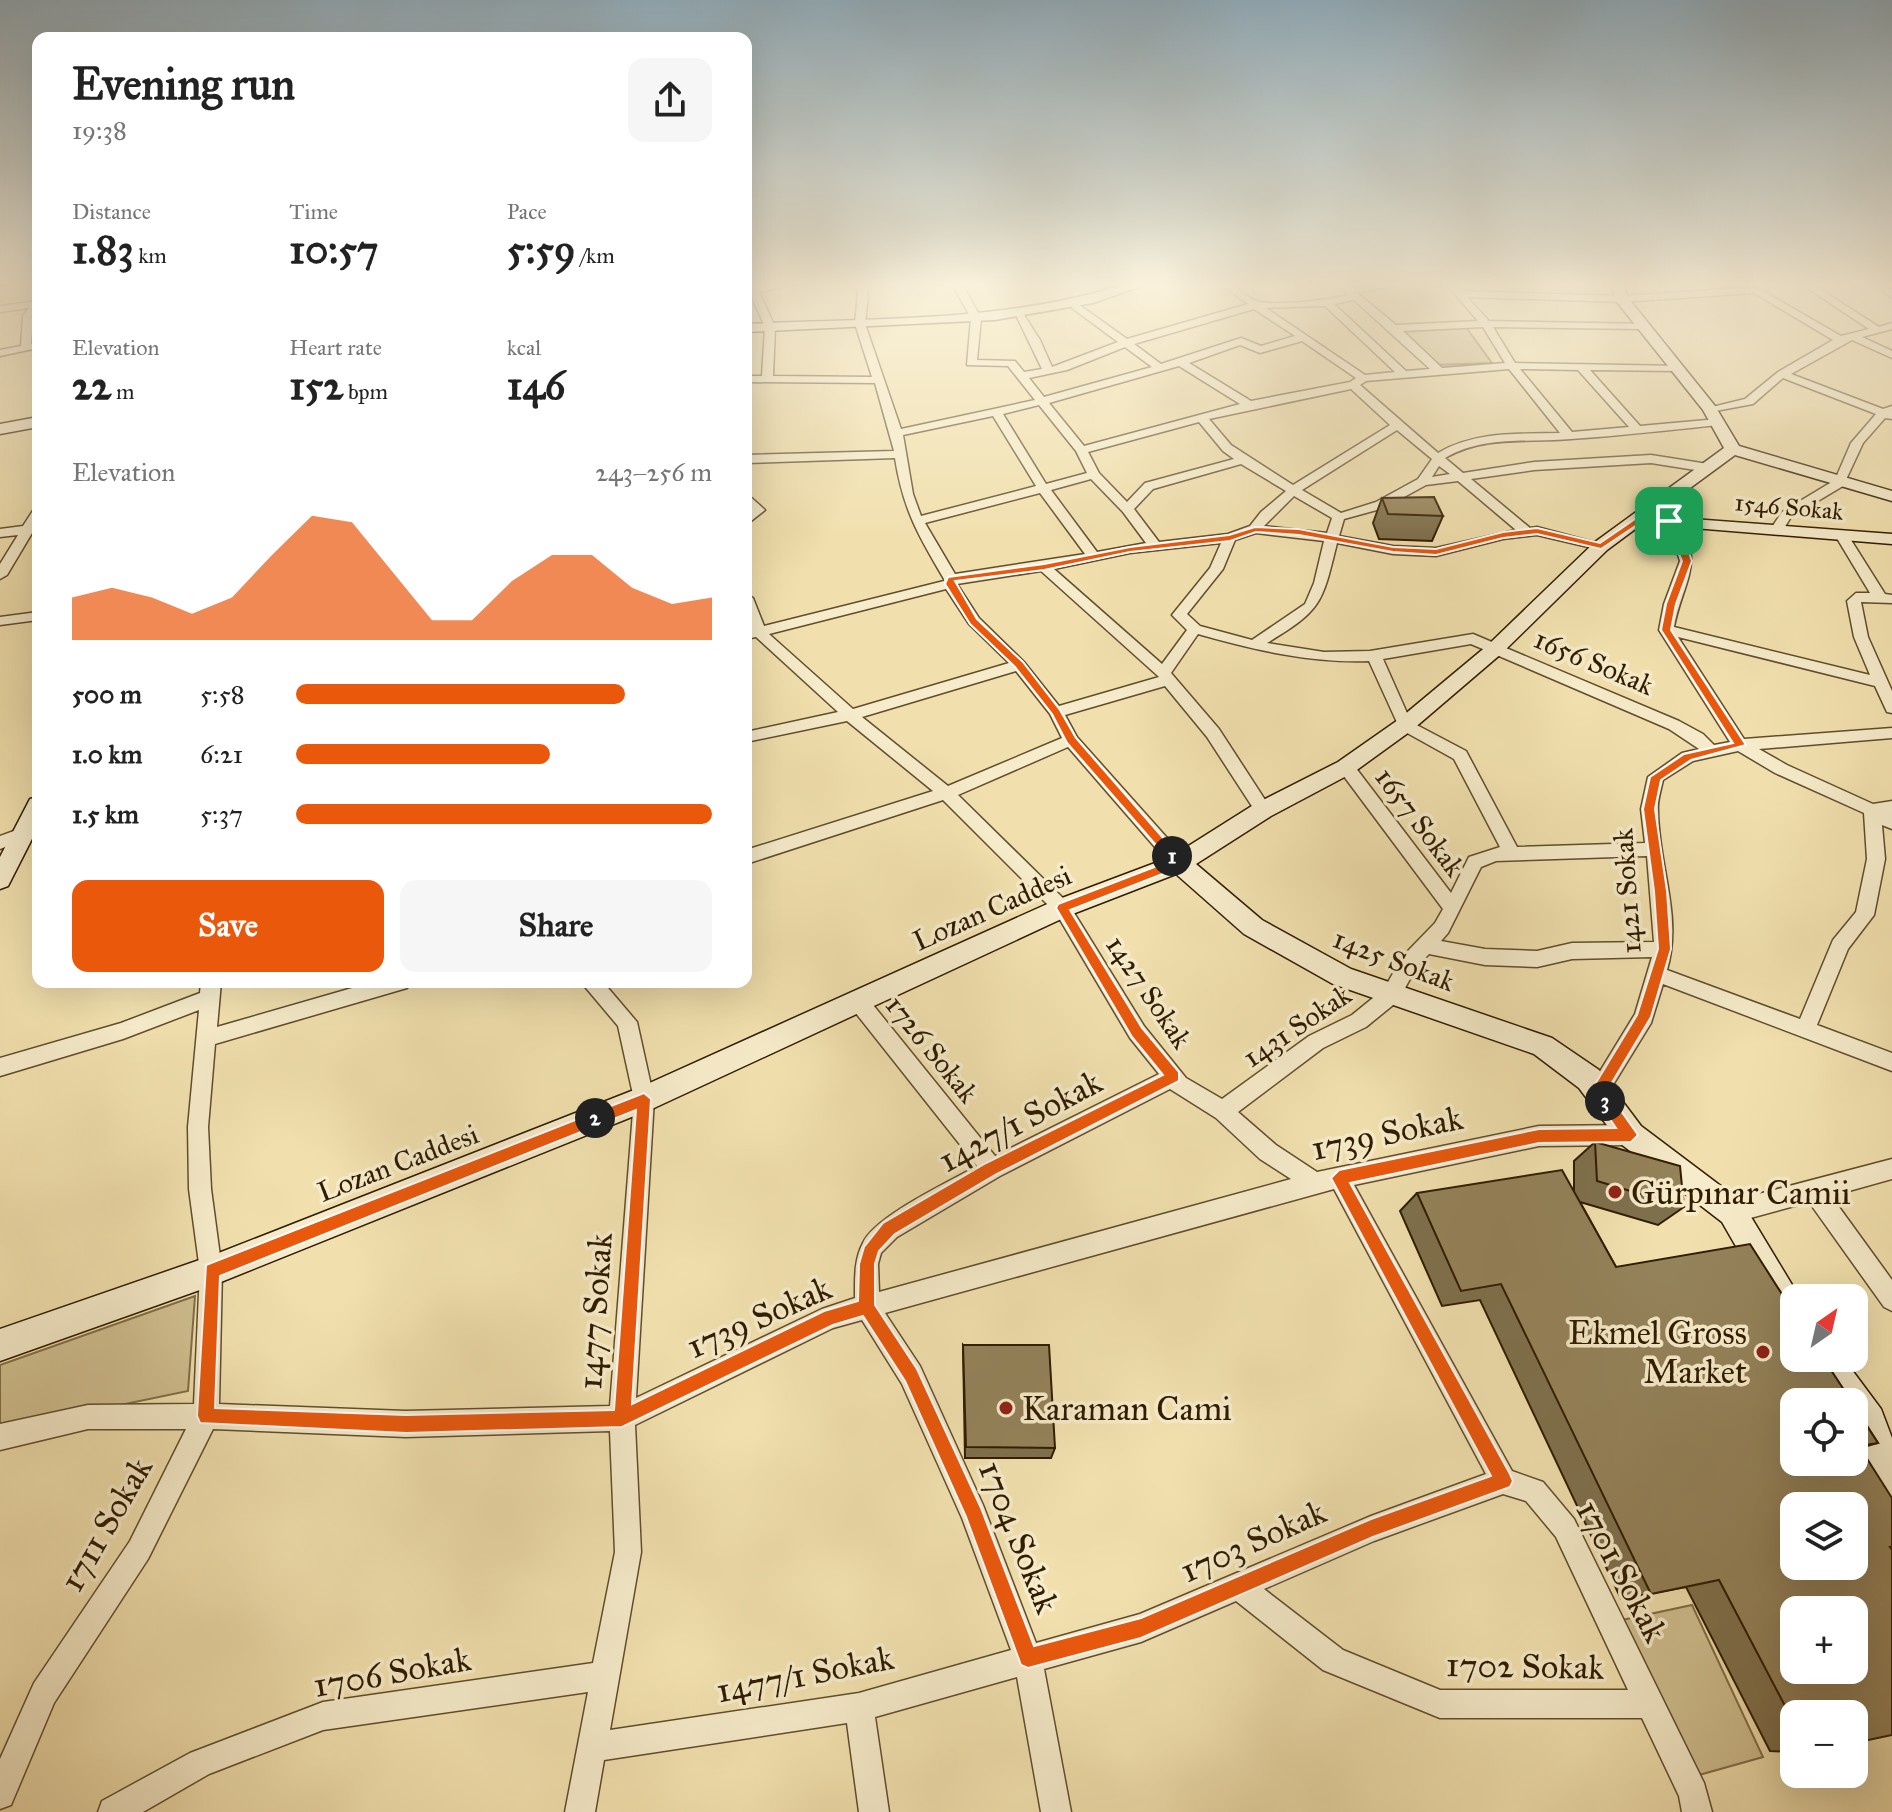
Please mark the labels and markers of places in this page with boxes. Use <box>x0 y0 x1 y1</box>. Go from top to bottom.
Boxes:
pin <box>1635 487 1703 555</box>
pin: 1 <box>1152 836 1192 876</box>
pin: 3 <box>1585 1081 1625 1121</box>
pin: 2 <box>575 1098 615 1138</box>
place label: Gürpınar Camii <box>1631 1172 1851 1213</box>
marker: Gürpınar Camii <box>1606 1183 1624 1201</box>
place label: Ekmel Gross Market <box>1568 1312 1747 1392</box>
marker: Ekmel Gross Market <box>1754 1343 1772 1361</box>
place label: Karaman Cami <box>1022 1388 1232 1429</box>
marker: Karaman Cami <box>997 1399 1015 1417</box>

